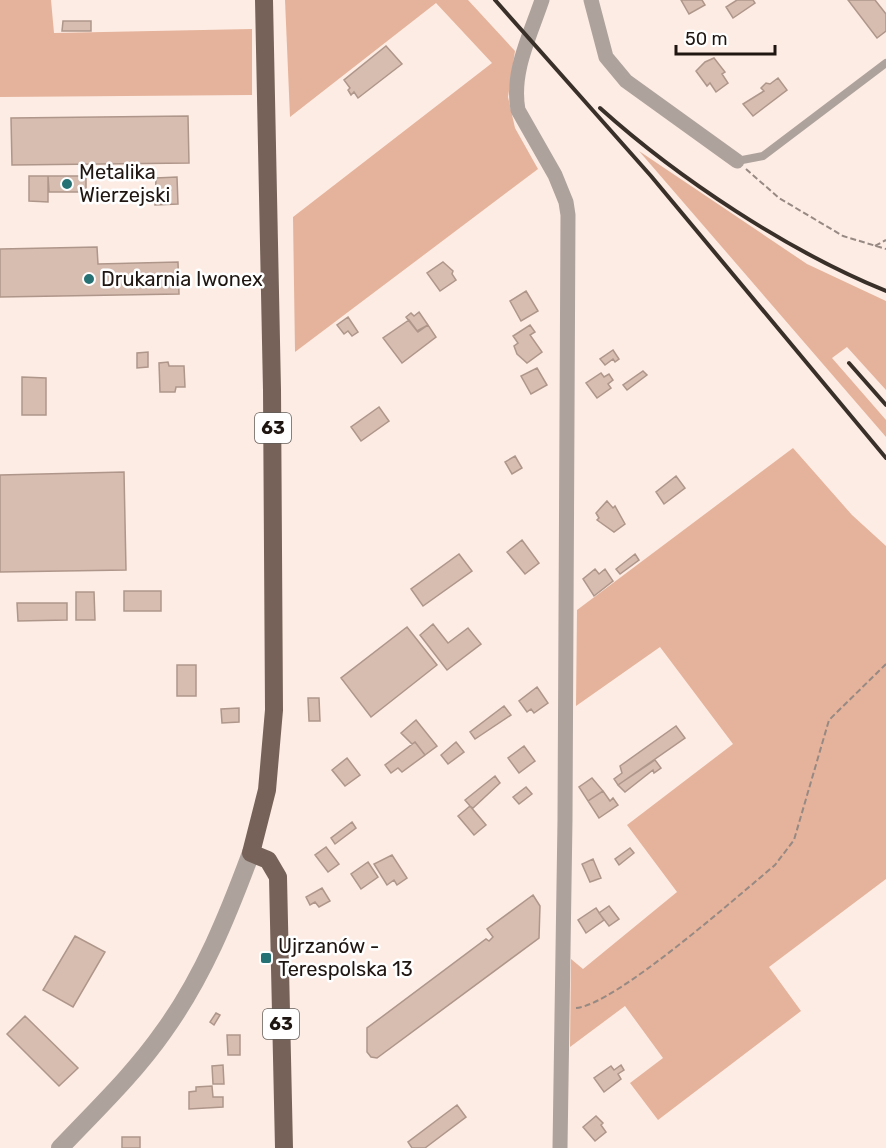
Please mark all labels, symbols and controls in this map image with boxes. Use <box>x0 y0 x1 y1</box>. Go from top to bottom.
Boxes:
scale bar <box>676 18 775 56</box>
text: 50 m <box>685 28 728 50</box>
place label: Metalika Wierzejski <box>79 160 170 207</box>
marker: Metalika Wierzejski <box>60 177 74 191</box>
place label: Drukarnia Iwonex <box>101 267 263 291</box>
marker: Drukarnia Iwonex <box>82 272 96 286</box>
road number: 63 <box>255 413 291 443</box>
place label: Ujrzanów - Terespolska 13 <box>278 934 413 981</box>
marker: Ujrzanów - Terespolska 13 <box>259 951 273 965</box>
road number: 63 <box>263 1009 299 1039</box>

